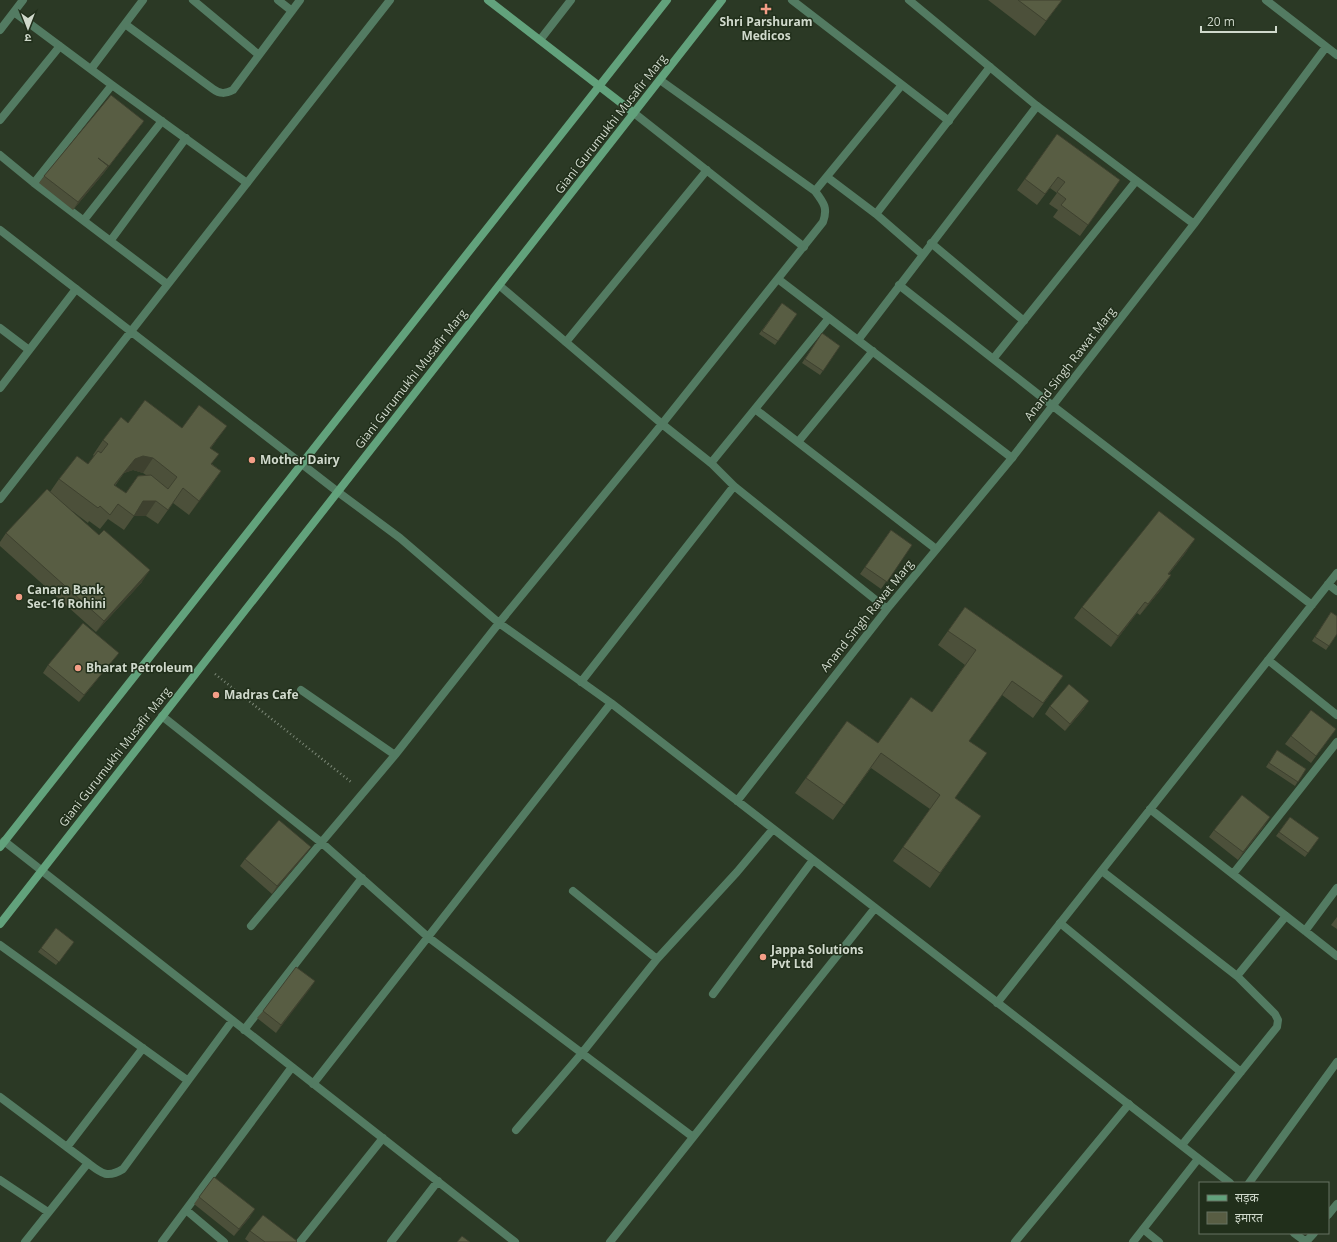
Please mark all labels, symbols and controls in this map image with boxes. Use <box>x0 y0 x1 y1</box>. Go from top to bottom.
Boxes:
marker: Shri Parshuram Medicos <box>761 4 771 14</box>
north arrow <box>8 8 48 48</box>
scale bar <box>1201 8 1276 34</box>
place label: Shri Parshuram Medicos <box>719 13 813 44</box>
text: 20 m <box>1207 13 1235 30</box>
text: उ <box>24 31 31 46</box>
street label: Giani Gurumukhi Musafir Marg <box>551 50 671 197</box>
street label: Anand Singh Rawat Marg <box>1020 303 1120 424</box>
street label: Giani Gurumukhi Musafir Marg <box>351 305 471 452</box>
place label: Mother Dairy <box>260 451 340 468</box>
marker: Mother Dairy <box>247 455 257 465</box>
street label: Anand Singh Rawat Marg <box>816 556 917 675</box>
place label: Canara Bank Sec-16 Rohini <box>27 581 106 612</box>
marker: Canara Bank Sec-16 Rohini <box>14 592 24 602</box>
place label: Bharat Petroleum <box>86 659 193 676</box>
marker: Bharat Petroleum <box>73 663 83 673</box>
street label: Giani Gurumukhi Musafir Marg <box>55 683 175 830</box>
place label: Madras Cafe <box>224 686 299 703</box>
marker: Madras Cafe <box>211 690 221 700</box>
place label: Jappa Solutions Pvt Ltd <box>770 941 864 972</box>
marker: Jappa Solutions Pvt Ltd <box>758 952 768 962</box>
legend <box>1199 1182 1329 1234</box>
text: सड़क <box>1235 1189 1260 1206</box>
text: इमारत <box>1235 1209 1264 1226</box>

